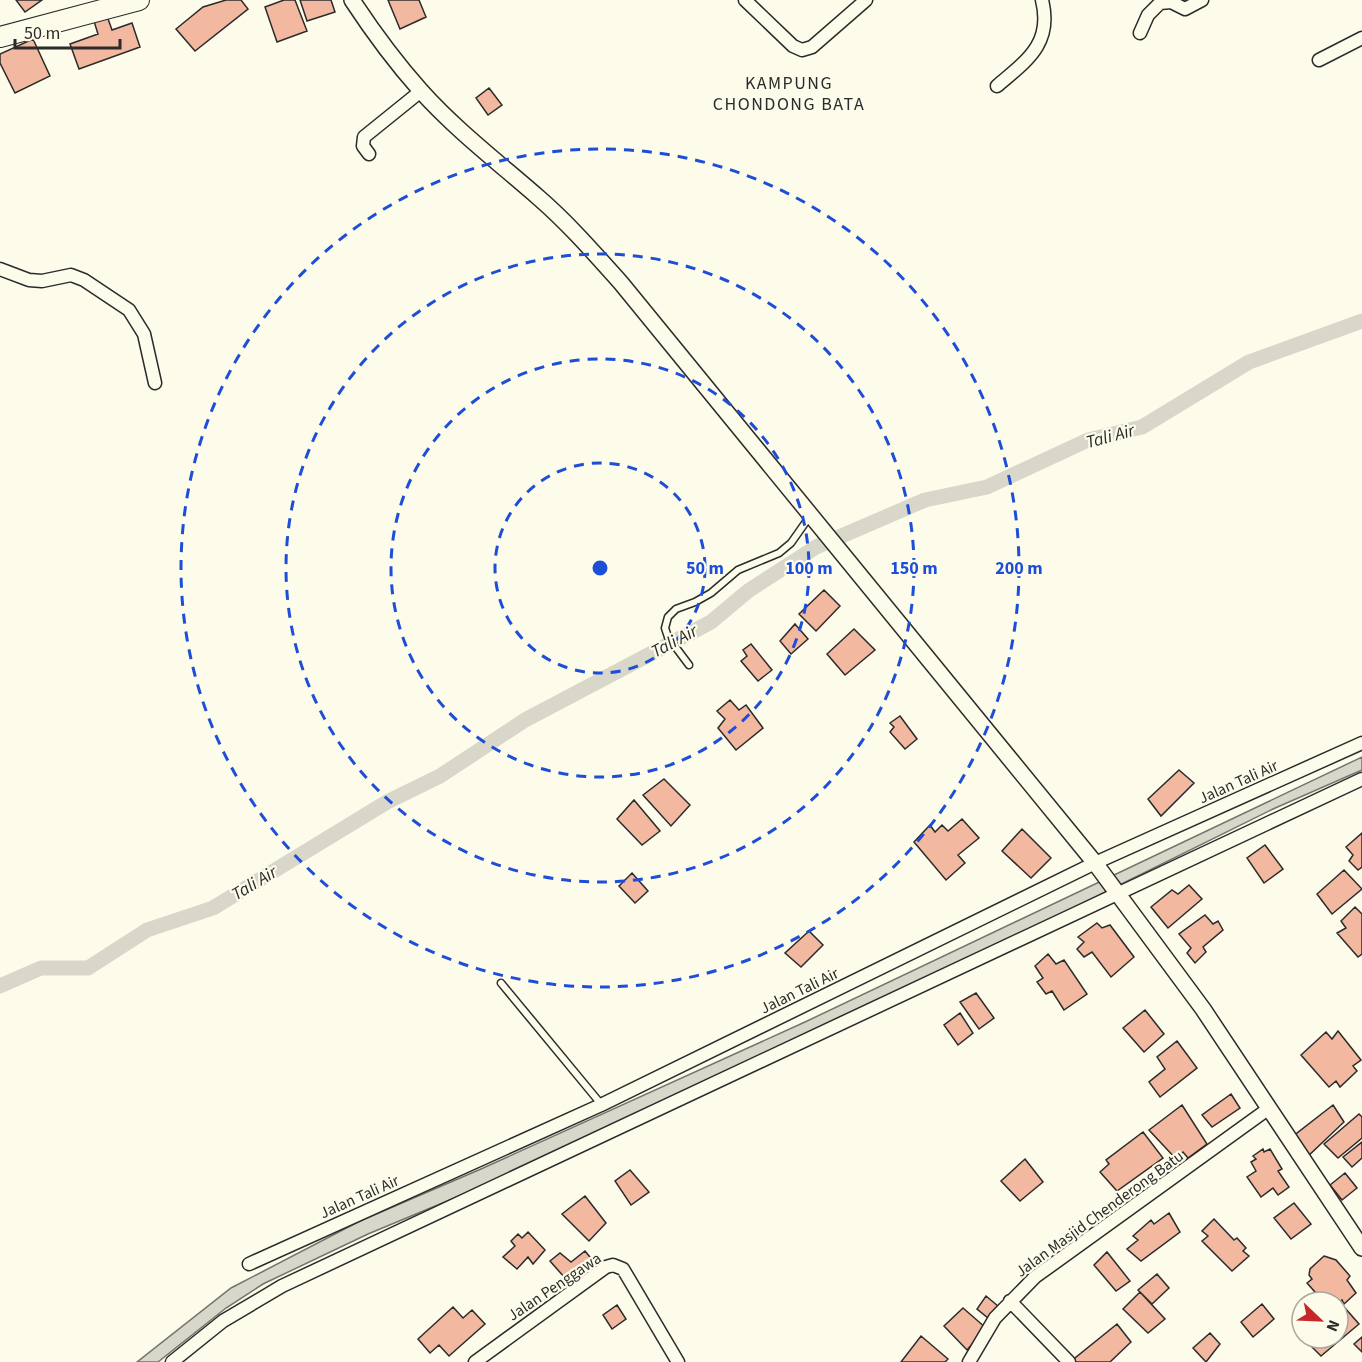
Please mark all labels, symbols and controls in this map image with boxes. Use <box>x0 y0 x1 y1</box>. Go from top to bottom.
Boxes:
scale bar <box>15 12 120 50</box>
text: 50 m <box>24 21 60 46</box>
district label: KAMPUNG CHONDONG BATA <box>713 71 865 117</box>
water label: Tali Air <box>1083 418 1138 455</box>
text: 50 m <box>686 556 724 581</box>
text: 100 m <box>785 556 833 581</box>
text: 150 m <box>890 556 938 581</box>
text: 200 m <box>995 556 1043 581</box>
centre of rings <box>590 558 610 578</box>
water label: Tali Air <box>647 618 703 664</box>
street label: Jalan Tali Air <box>1195 754 1282 809</box>
water label: Tali Air <box>227 860 283 907</box>
street label: Jalan Tali Air <box>757 962 843 1019</box>
street label: Jalan Masjid Chenderong Batu <box>1011 1145 1188 1282</box>
street label: Jalan Tali Air <box>316 1169 403 1224</box>
street label: Jalan Penggawa <box>503 1247 606 1326</box>
north arrow <box>1290 1290 1350 1350</box>
text: N <box>1321 1316 1345 1335</box>

